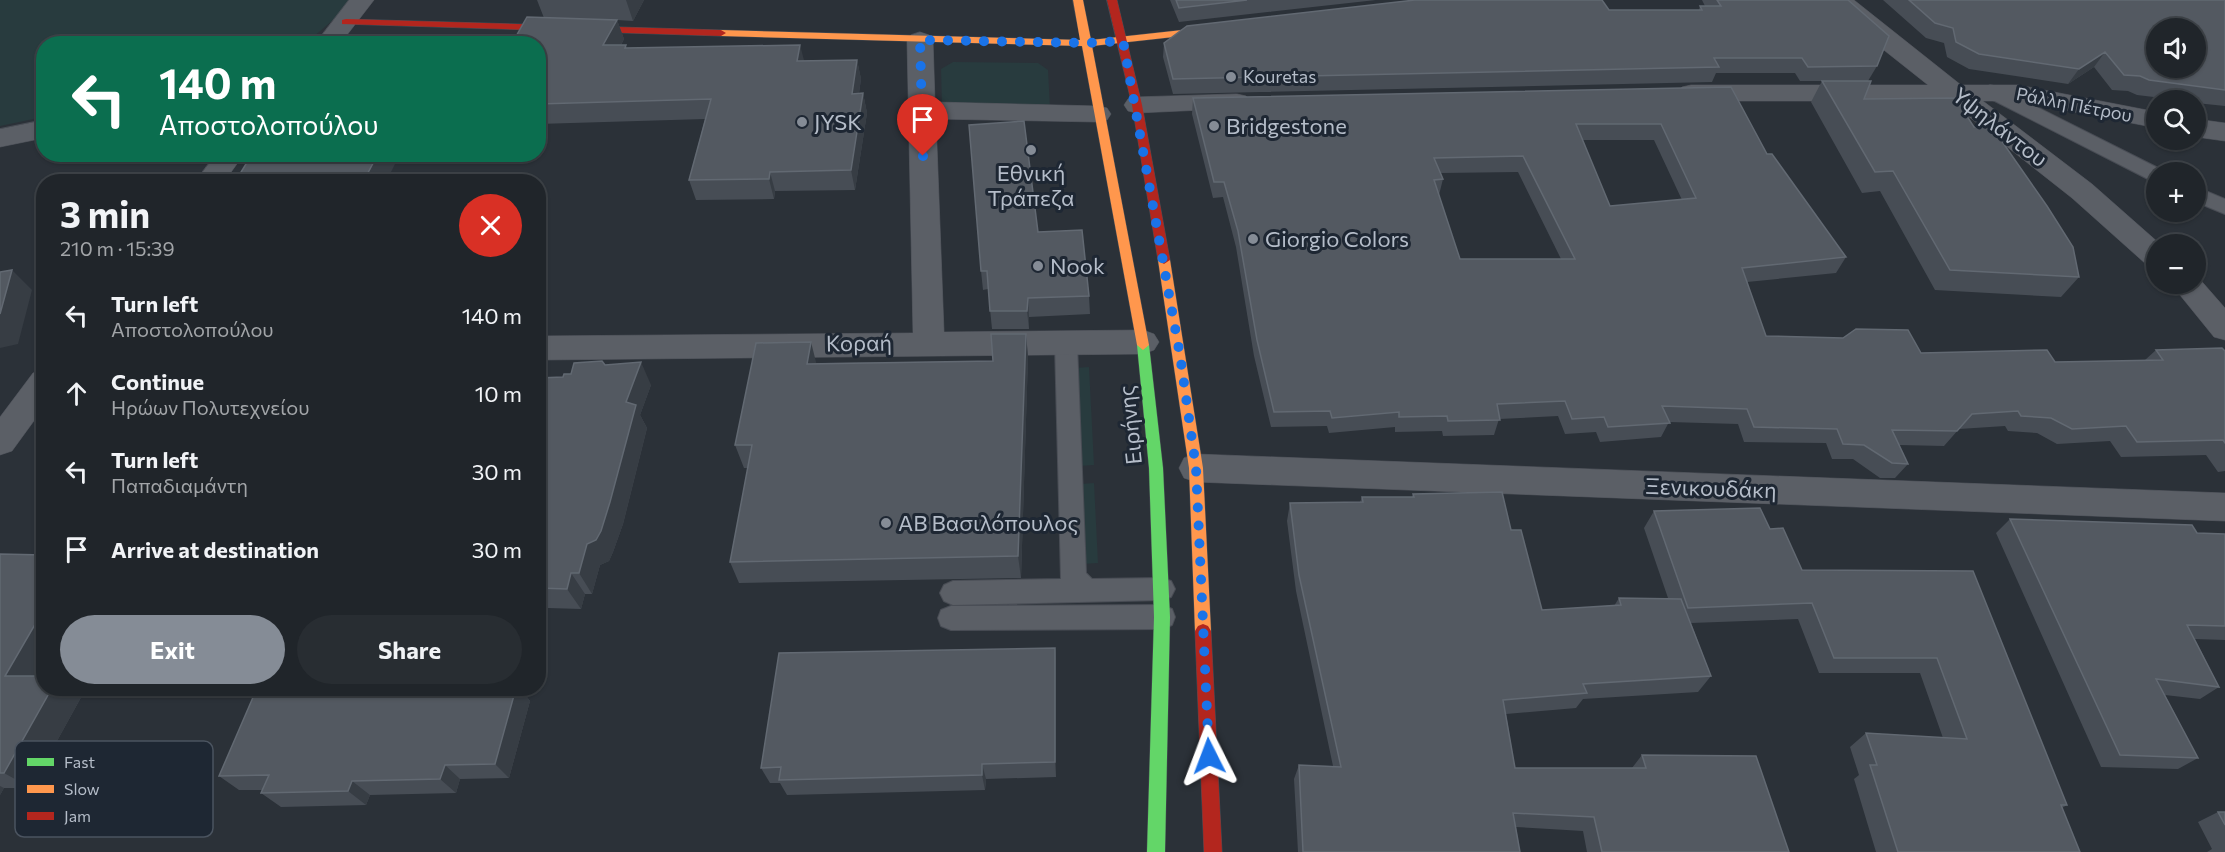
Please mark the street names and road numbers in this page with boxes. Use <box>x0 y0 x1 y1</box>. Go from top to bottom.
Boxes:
street label: Υψηλάντου <box>1947 81 2053 172</box>
street label: Ράλλη Πέτρου <box>2014 82 2134 126</box>
street label: Κοραή <box>826 328 892 357</box>
street label: Ειρήνης <box>1112 384 1147 466</box>
street label: Ξενικουδάκη <box>1645 472 1777 503</box>

